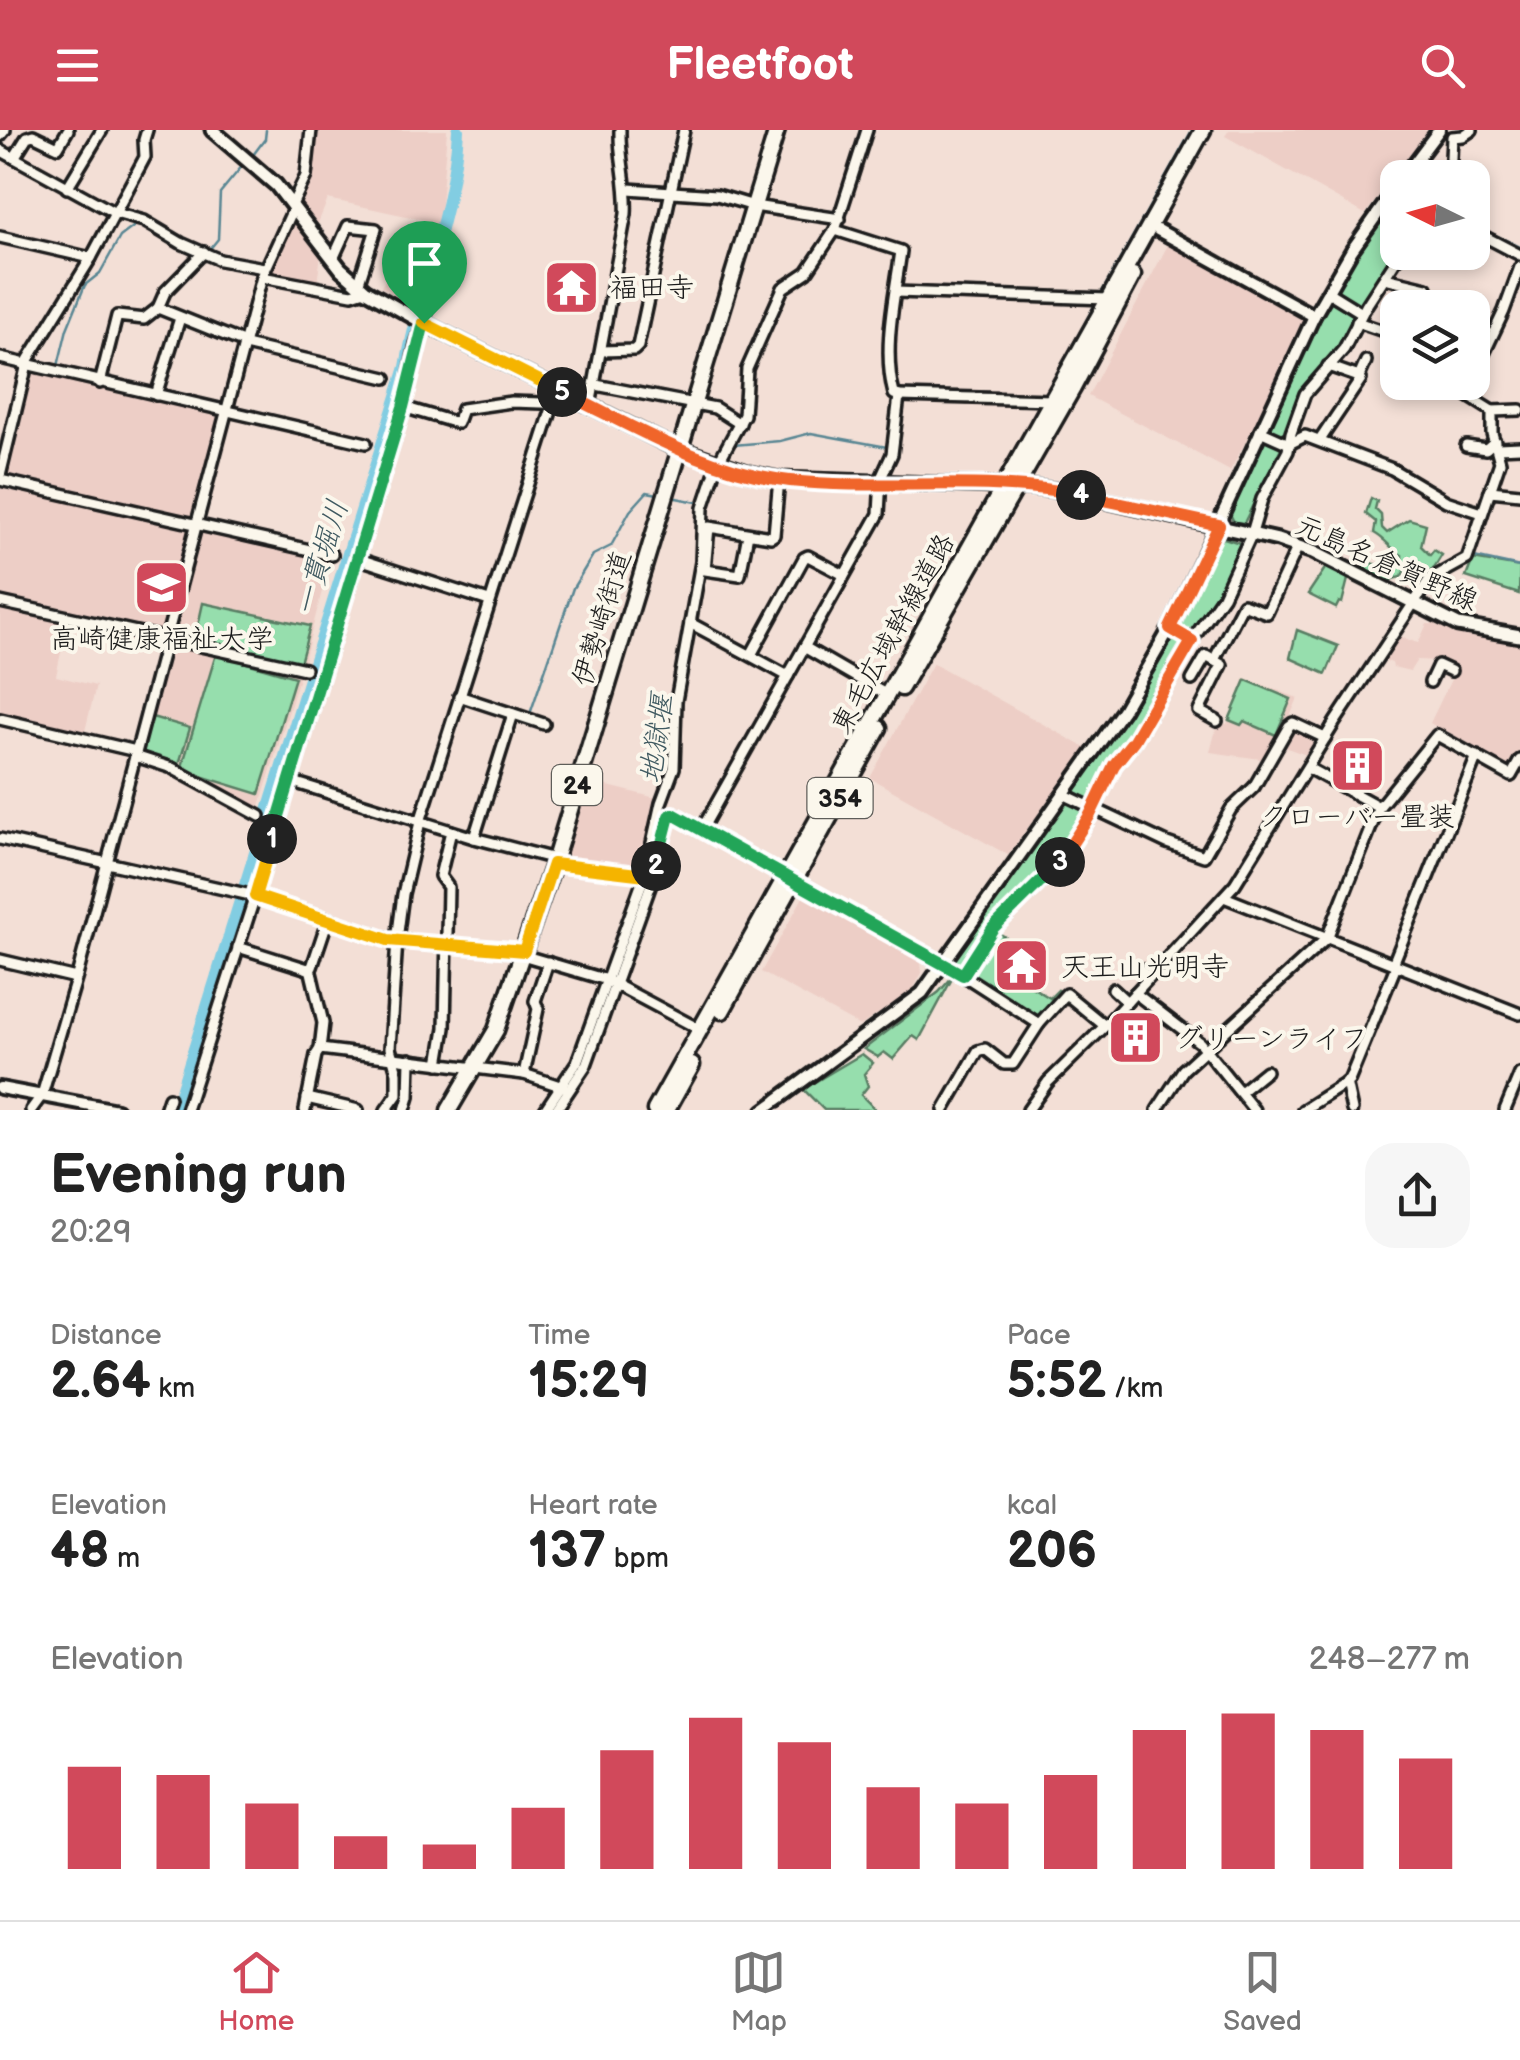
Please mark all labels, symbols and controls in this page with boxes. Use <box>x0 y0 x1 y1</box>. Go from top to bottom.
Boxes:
icon: menu <box>50 38 105 93</box>
text: Fleetfoot <box>666 38 854 93</box>
icon: search <box>1415 38 1470 93</box>
north arrow <box>1380 160 1490 270</box>
map controls <box>1380 160 1490 400</box>
pin <box>382 221 467 324</box>
icon: arrive <box>397 236 452 291</box>
temple icon: 福田寺 <box>541 257 601 317</box>
place label: 福田寺 <box>610 272 694 305</box>
button: layers <box>1380 290 1490 400</box>
pin: 5 <box>537 367 587 417</box>
text: 5 <box>554 375 570 408</box>
pin: 4 <box>1056 470 1106 520</box>
text: 4 <box>1073 478 1089 511</box>
water label: 一貫堀川 <box>287 496 357 621</box>
street label: 元島名倉賀野線 <box>1290 508 1483 618</box>
street label: 東毛広域幹線道路 <box>825 528 962 740</box>
street label: 伊勢崎街道 <box>566 547 639 690</box>
school or university icon: 高崎健康福祉大学 <box>132 557 192 617</box>
place label: 高崎健康福祉大学 <box>50 623 274 656</box>
water label: 地獄堰 <box>633 689 681 786</box>
building icon: クローバー畳装 <box>1327 735 1387 795</box>
road number: 24 <box>552 765 602 805</box>
road number: 354 <box>808 778 872 818</box>
place label: クローバー畳装 <box>1259 801 1455 834</box>
pin: 1 <box>247 814 297 864</box>
text: 1 <box>266 822 278 855</box>
pin: 3 <box>1035 837 1085 887</box>
pin: 2 <box>631 841 681 891</box>
text: 3 <box>1052 845 1068 878</box>
text: 2 <box>648 849 664 882</box>
temple icon: 天王山光明寺 <box>992 936 1052 996</box>
place label: 天王山光明寺 <box>1061 951 1229 984</box>
building icon: グリーンライフ <box>1106 1008 1166 1068</box>
place label: グリーンライフ <box>1175 1023 1368 1056</box>
text: Evening run <box>50 1142 347 1209</box>
button: share <box>1365 1143 1470 1248</box>
text: 20:29 <box>50 1213 132 1252</box>
text: Distance <box>50 1319 162 1352</box>
text: Time <box>528 1319 590 1352</box>
text: Pace <box>1007 1319 1071 1352</box>
text: 2.64 <box>50 1352 151 1412</box>
text: 15:29 <box>528 1352 649 1412</box>
text: 5:52 <box>1007 1352 1106 1412</box>
text: km <box>151 1372 195 1405</box>
text: /km <box>1106 1372 1163 1405</box>
text: Elevation <box>50 1489 167 1522</box>
text: Heart rate <box>528 1489 658 1522</box>
text: kcal <box>1007 1489 1057 1522</box>
text: 48 <box>50 1522 110 1582</box>
text: 137 <box>528 1522 606 1582</box>
text: 206 <box>1007 1522 1097 1582</box>
text: m <box>110 1542 140 1575</box>
text: bpm <box>606 1542 669 1575</box>
text: Elevation <box>50 1640 183 1679</box>
text: 248–277 m <box>1309 1640 1470 1679</box>
tab: Home <box>218 1945 294 2038</box>
tab: Map <box>731 1945 787 2038</box>
tab: Saved <box>1223 1945 1302 2038</box>

